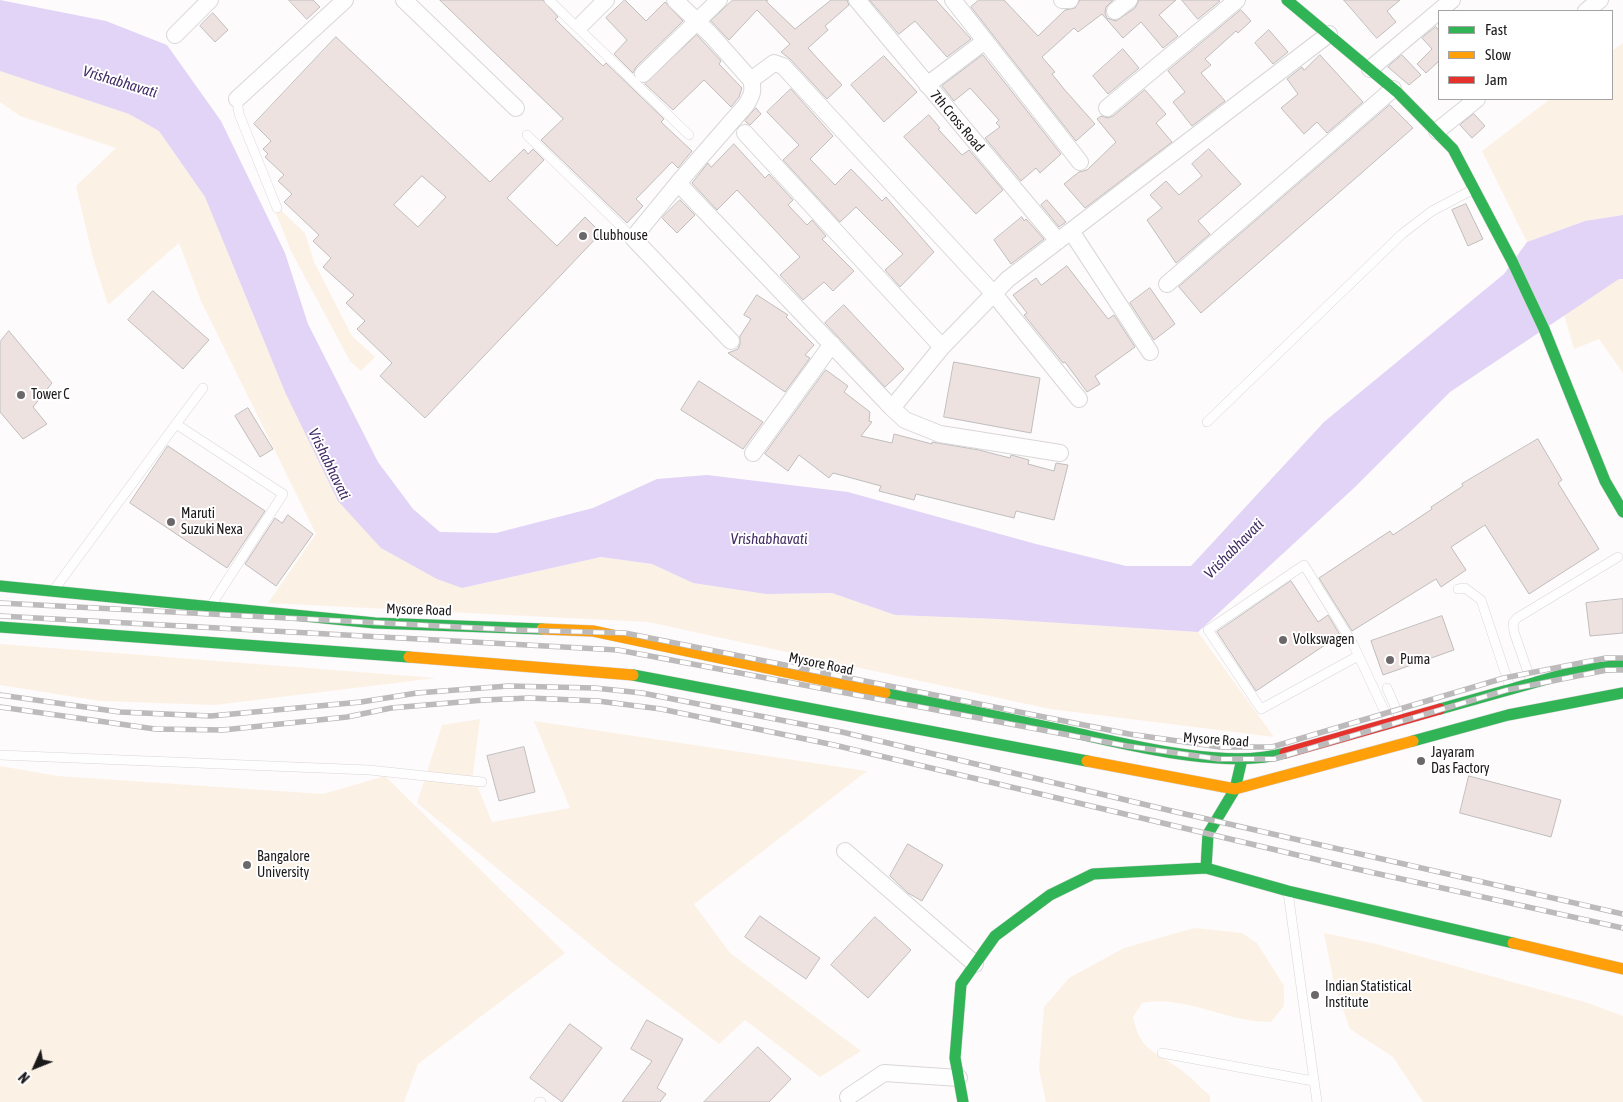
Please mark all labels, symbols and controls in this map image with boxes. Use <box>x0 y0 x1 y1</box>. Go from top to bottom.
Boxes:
legend <box>1438 10 1613 100</box>
text: Fast <box>1485 21 1507 38</box>
text: Slow <box>1485 46 1511 63</box>
water label: Vrishabhavati <box>81 62 159 102</box>
text: Jam <box>1485 71 1508 88</box>
street label: 7th Cross Road <box>927 87 987 155</box>
place label: Clubhouse <box>593 228 648 244</box>
marker: Clubhouse <box>577 230 589 242</box>
place label: Tower C <box>31 387 70 403</box>
marker: Tower C <box>15 389 27 401</box>
water label: Vrishabhavati <box>304 425 354 503</box>
place label: Maruti Suzuki Nexa <box>181 506 243 538</box>
water label: Vrishabhavati <box>1200 515 1268 583</box>
marker: Maruti Suzuki Nexa <box>165 516 177 528</box>
water label: Vrishabhavati <box>731 530 807 548</box>
street label: Mysore Road <box>386 600 452 620</box>
place label: Volkswagen <box>1293 632 1354 648</box>
marker: Volkswagen <box>1277 634 1289 646</box>
street label: Mysore Road <box>787 649 855 679</box>
place label: Puma <box>1400 652 1430 668</box>
marker: Puma <box>1384 654 1396 666</box>
street label: Mysore Road <box>1183 729 1249 751</box>
place label: Jayaram Das Factory <box>1431 745 1490 778</box>
marker: Jayaram Das Factory <box>1415 755 1427 767</box>
place label: Bangalore University <box>257 849 310 882</box>
marker: Bangalore University <box>241 859 253 871</box>
place label: Indian Statistical Institute <box>1325 979 1412 1012</box>
marker: Indian Statistical Institute <box>1309 989 1321 1001</box>
north arrow <box>10 1042 60 1092</box>
text: N <box>16 1069 33 1086</box>

